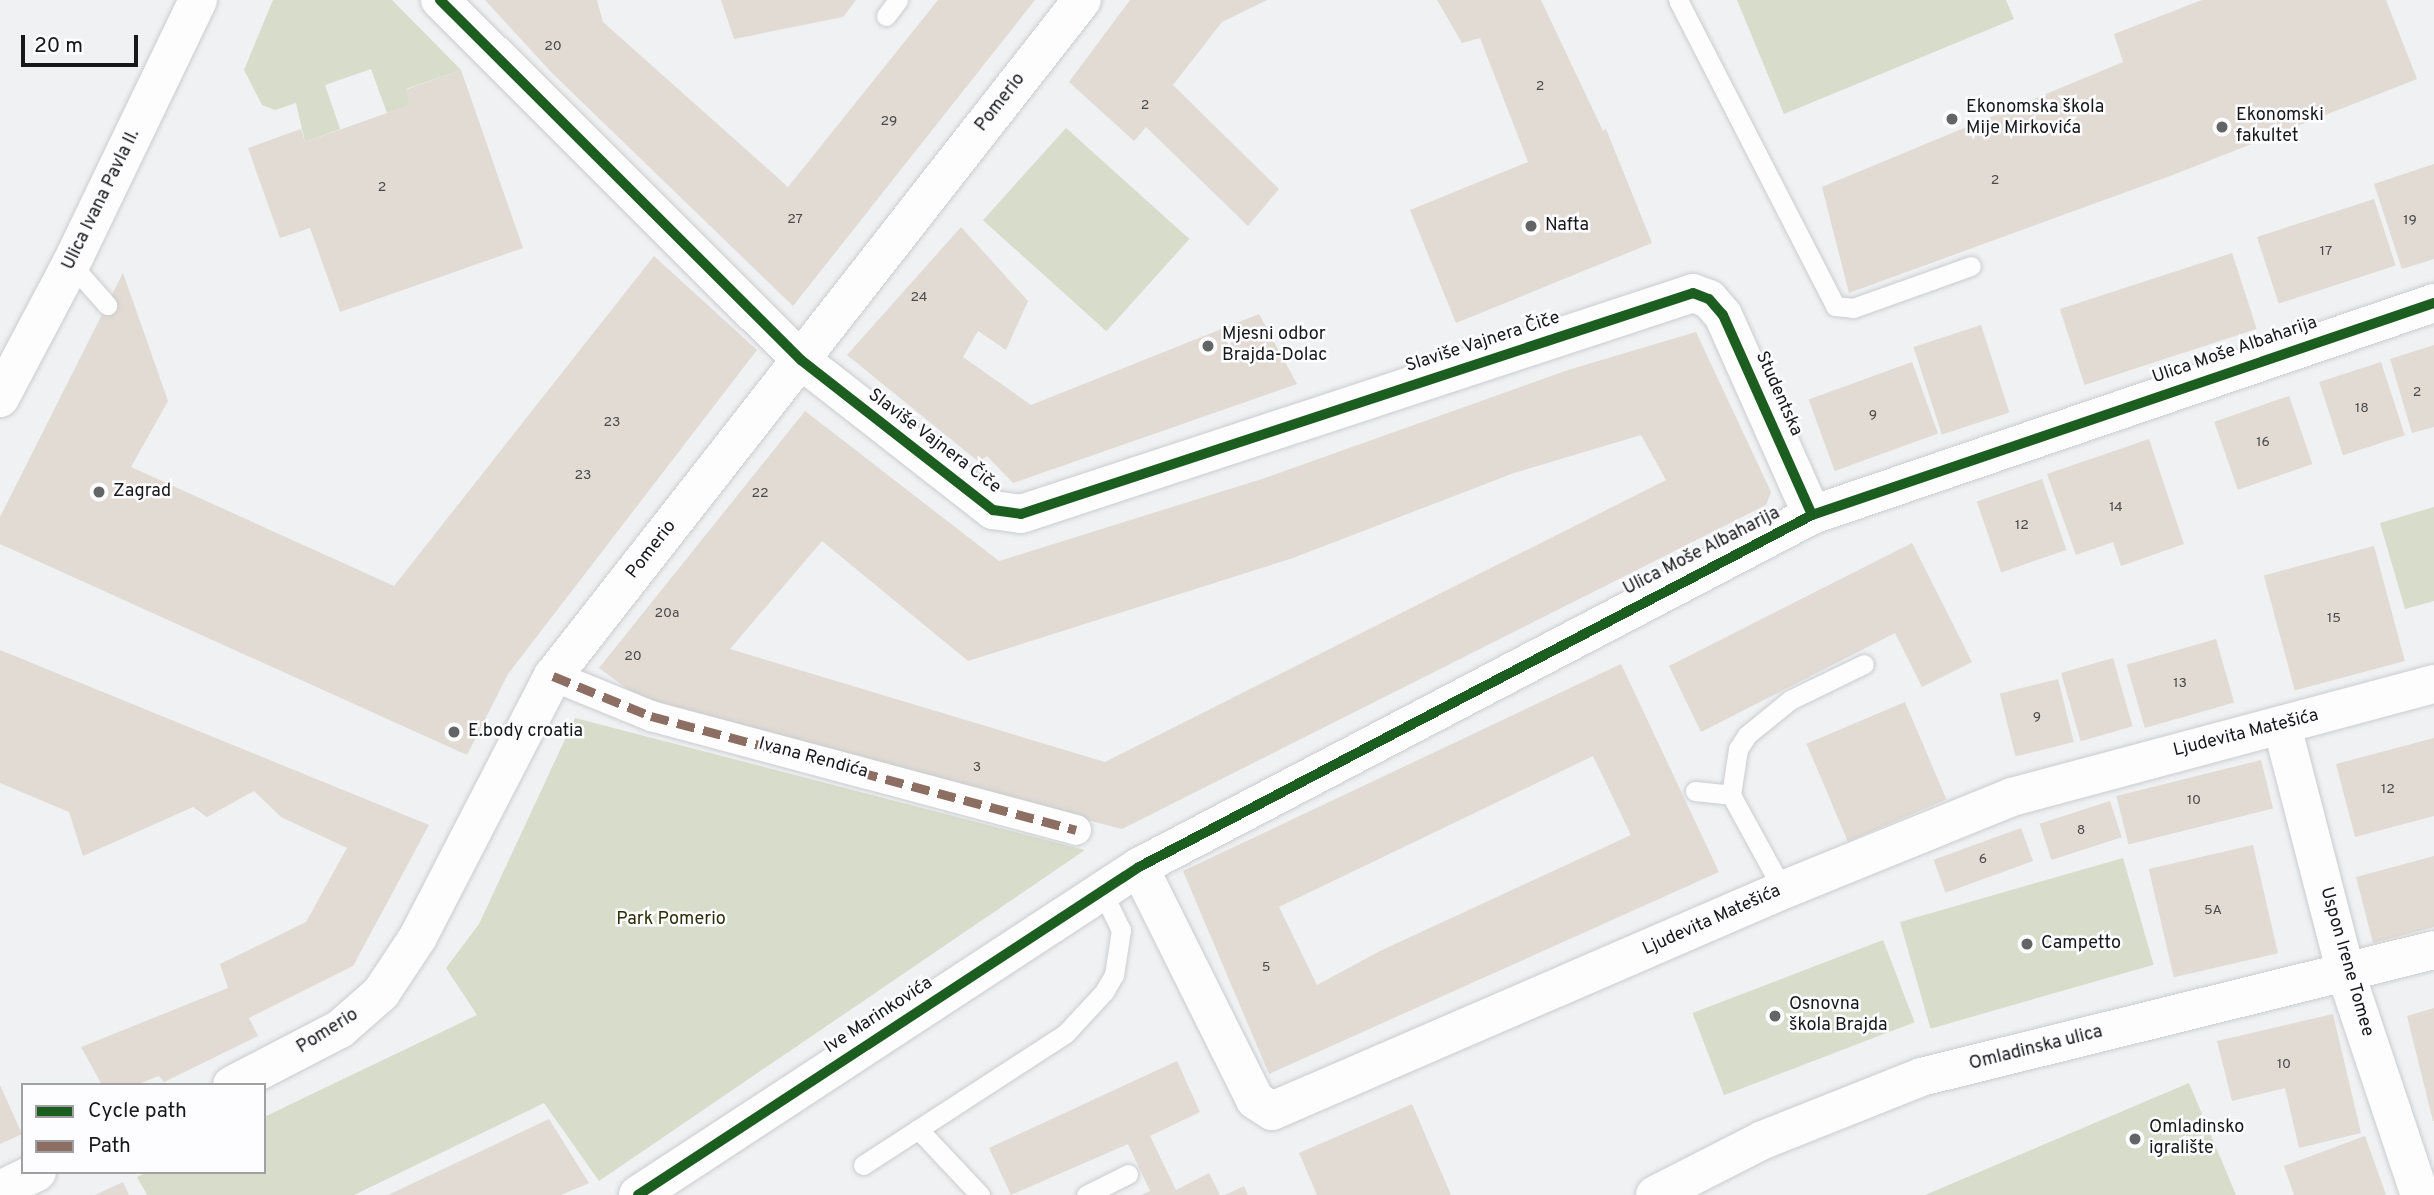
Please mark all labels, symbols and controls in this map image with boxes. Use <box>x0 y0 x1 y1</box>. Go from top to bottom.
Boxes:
scale bar <box>24 21 142 65</box>
text: 20 m <box>34 33 83 60</box>
house number: 20 <box>544 39 562 55</box>
street label: Pomerio <box>971 69 1031 137</box>
house number: 2 <box>1536 79 1544 95</box>
house number: 2 <box>1141 98 1149 114</box>
place label: Ekonomska škola Mije Mirkovića <box>1966 98 2104 140</box>
place label: Ekonomski fakultet <box>2236 106 2324 148</box>
marker: Ekonomska škola Mije Mirkovića <box>1944 111 1960 127</box>
house number: 29 <box>881 114 897 130</box>
marker: Ekonomski fakultet <box>2214 119 2230 135</box>
street label: Ulica Ivana Pavla II. <box>59 126 145 274</box>
house number: 2 <box>1991 173 1999 189</box>
house number: 2 <box>378 180 386 196</box>
house number: 27 <box>787 212 803 228</box>
house number: 19 <box>2403 213 2417 229</box>
place label: Nafta <box>1545 215 1589 237</box>
marker: Nafta <box>1523 218 1539 234</box>
house number: 17 <box>2320 244 2332 260</box>
house number: 24 <box>910 290 928 306</box>
street label: Slaviše Vajnera Čiče <box>1403 308 1563 378</box>
street label: Ulica Moše Albaharija <box>2149 313 2321 389</box>
place label: Mjesni odbor Brajda-Dolac <box>1222 325 1327 368</box>
marker: Mjesni odbor Brajda-Dolac <box>1200 338 1216 354</box>
street label: Studentska <box>1750 348 1806 440</box>
street label: Slaviše Vajnera Čiče <box>863 385 1005 499</box>
house number: 2 <box>2413 385 2421 401</box>
house number: 18 <box>2355 401 2369 417</box>
house number: 9 <box>1869 408 1877 424</box>
house number: 23 <box>604 415 620 431</box>
house number: 16 <box>2256 435 2270 451</box>
house number: 23 <box>575 468 591 484</box>
place label: Zagrad <box>113 481 171 503</box>
marker: Zagrad <box>91 484 107 500</box>
house number: 22 <box>751 486 769 502</box>
house number: 14 <box>2109 500 2123 516</box>
street label: Ulica Moše Albaharija <box>1620 503 1784 601</box>
street label: Pomerio <box>622 516 682 584</box>
house number: 12 <box>2015 518 2029 534</box>
house number: 20a <box>655 606 679 622</box>
house number: 15 <box>2327 611 2341 627</box>
house number: 20 <box>624 649 642 665</box>
house number: 13 <box>2173 676 2187 692</box>
street label: Ljudevita Matešića <box>2171 706 2321 762</box>
house number: 9 <box>2033 710 2041 726</box>
place label: E.body croatia <box>468 721 583 743</box>
marker: E.body croatia <box>446 724 462 740</box>
street label: Ivana Rendića <box>756 734 870 784</box>
house number: 3 <box>973 760 981 776</box>
house number: 12 <box>2381 782 2395 798</box>
house number: 10 <box>2187 793 2201 809</box>
house number: 8 <box>2077 823 2085 839</box>
house number: 6 <box>1979 852 1987 868</box>
street label: Ljudevita Matešića <box>1640 881 1784 961</box>
street label: Uspon Irene Tomee <box>2314 884 2378 1040</box>
house number: 5A <box>2204 903 2222 919</box>
park label: Park Pomerio <box>616 909 726 931</box>
place label: Campetto <box>2041 933 2121 955</box>
marker: Campetto <box>2019 936 2035 952</box>
house number: 5 <box>1262 960 1270 976</box>
street label: Ive Marinkovića <box>821 973 937 1059</box>
place label: Osnovna škola Brajda <box>1789 995 1888 1038</box>
street label: Pomerio <box>293 1005 363 1059</box>
marker: Osnovna škola Brajda <box>1767 1008 1783 1024</box>
street label: Omladinska ulica <box>1967 1022 2105 1076</box>
house number: 10 <box>2277 1057 2291 1073</box>
legend <box>21 1083 266 1174</box>
text: Cycle path <box>88 1098 187 1125</box>
place label: Omladinsko igralište <box>2149 1118 2244 1160</box>
marker: Omladinsko igralište <box>2127 1131 2143 1147</box>
text: Path <box>88 1133 131 1160</box>

